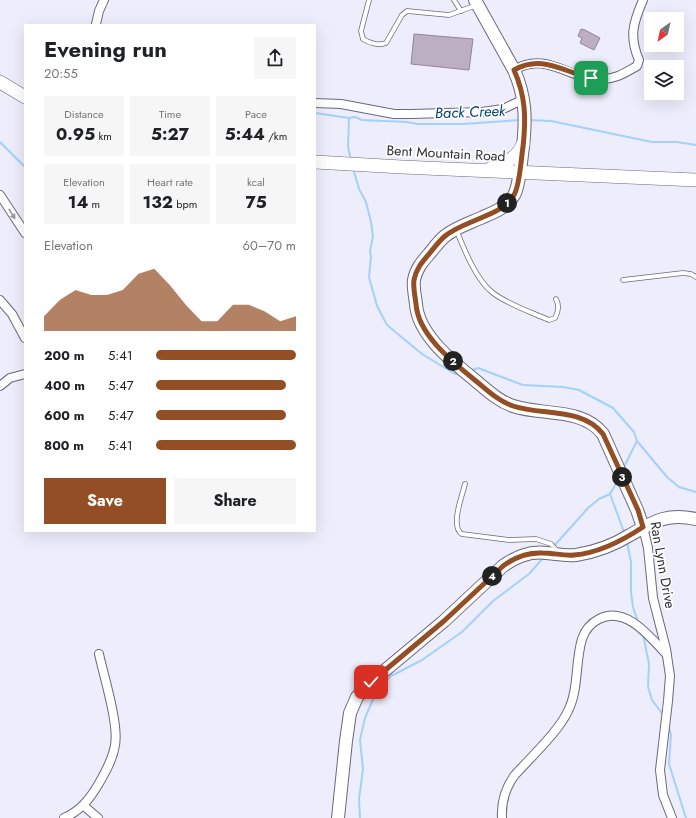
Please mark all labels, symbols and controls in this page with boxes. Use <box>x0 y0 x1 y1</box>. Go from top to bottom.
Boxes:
north arrow <box>644 12 684 52</box>
map controls <box>644 12 684 100</box>
text: Evening run <box>44 33 167 65</box>
button: share <box>254 37 296 79</box>
button: layers <box>644 60 684 100</box>
pin <box>574 61 608 95</box>
text: 20:55 <box>44 64 78 83</box>
icon: arrive <box>580 67 602 89</box>
water label: Back Creek <box>434 100 506 124</box>
text: Distance <box>64 106 104 122</box>
text: Time <box>159 106 181 122</box>
text: Pace <box>245 106 267 122</box>
text: 0.95 <box>56 122 95 146</box>
text: 5:27 <box>151 122 189 146</box>
text: 5:44 <box>225 122 265 146</box>
text: km <box>95 128 112 144</box>
text: /km <box>265 128 287 144</box>
street label: Bent Mountain Road <box>386 140 506 166</box>
text: Elevation <box>63 174 105 190</box>
text: Heart rate <box>147 174 193 190</box>
text: kcal <box>247 174 265 190</box>
text: 14 <box>68 190 88 214</box>
text: 132 <box>143 190 173 214</box>
text: 75 <box>245 190 267 214</box>
pin: 1 <box>497 193 517 213</box>
text: 1 <box>504 195 510 211</box>
text: m <box>88 196 100 212</box>
text: bpm <box>173 196 197 212</box>
one-way arrow <box>9 208 16 220</box>
text: Elevation <box>44 236 93 255</box>
text: 60–70 m <box>242 236 296 255</box>
text: 200 m <box>44 346 84 365</box>
text: 5:41 <box>108 346 133 365</box>
pin: 2 <box>443 351 463 371</box>
text: 2 <box>449 353 457 369</box>
text: 400 m <box>44 376 85 395</box>
text: 5:47 <box>108 376 134 395</box>
text: 600 m <box>44 406 84 425</box>
text: 5:47 <box>108 406 134 425</box>
text: 800 m <box>44 436 84 455</box>
text: 5:41 <box>108 436 133 455</box>
pin: 3 <box>612 467 632 487</box>
text: 3 <box>619 469 625 485</box>
button: Save <box>44 478 166 524</box>
button: Share <box>174 478 296 524</box>
street label: Ran Lynn Drive <box>646 520 680 610</box>
pin: 4 <box>482 566 502 586</box>
text: 4 <box>488 568 496 584</box>
pin <box>354 665 388 699</box>
icon: check <box>360 671 382 693</box>

